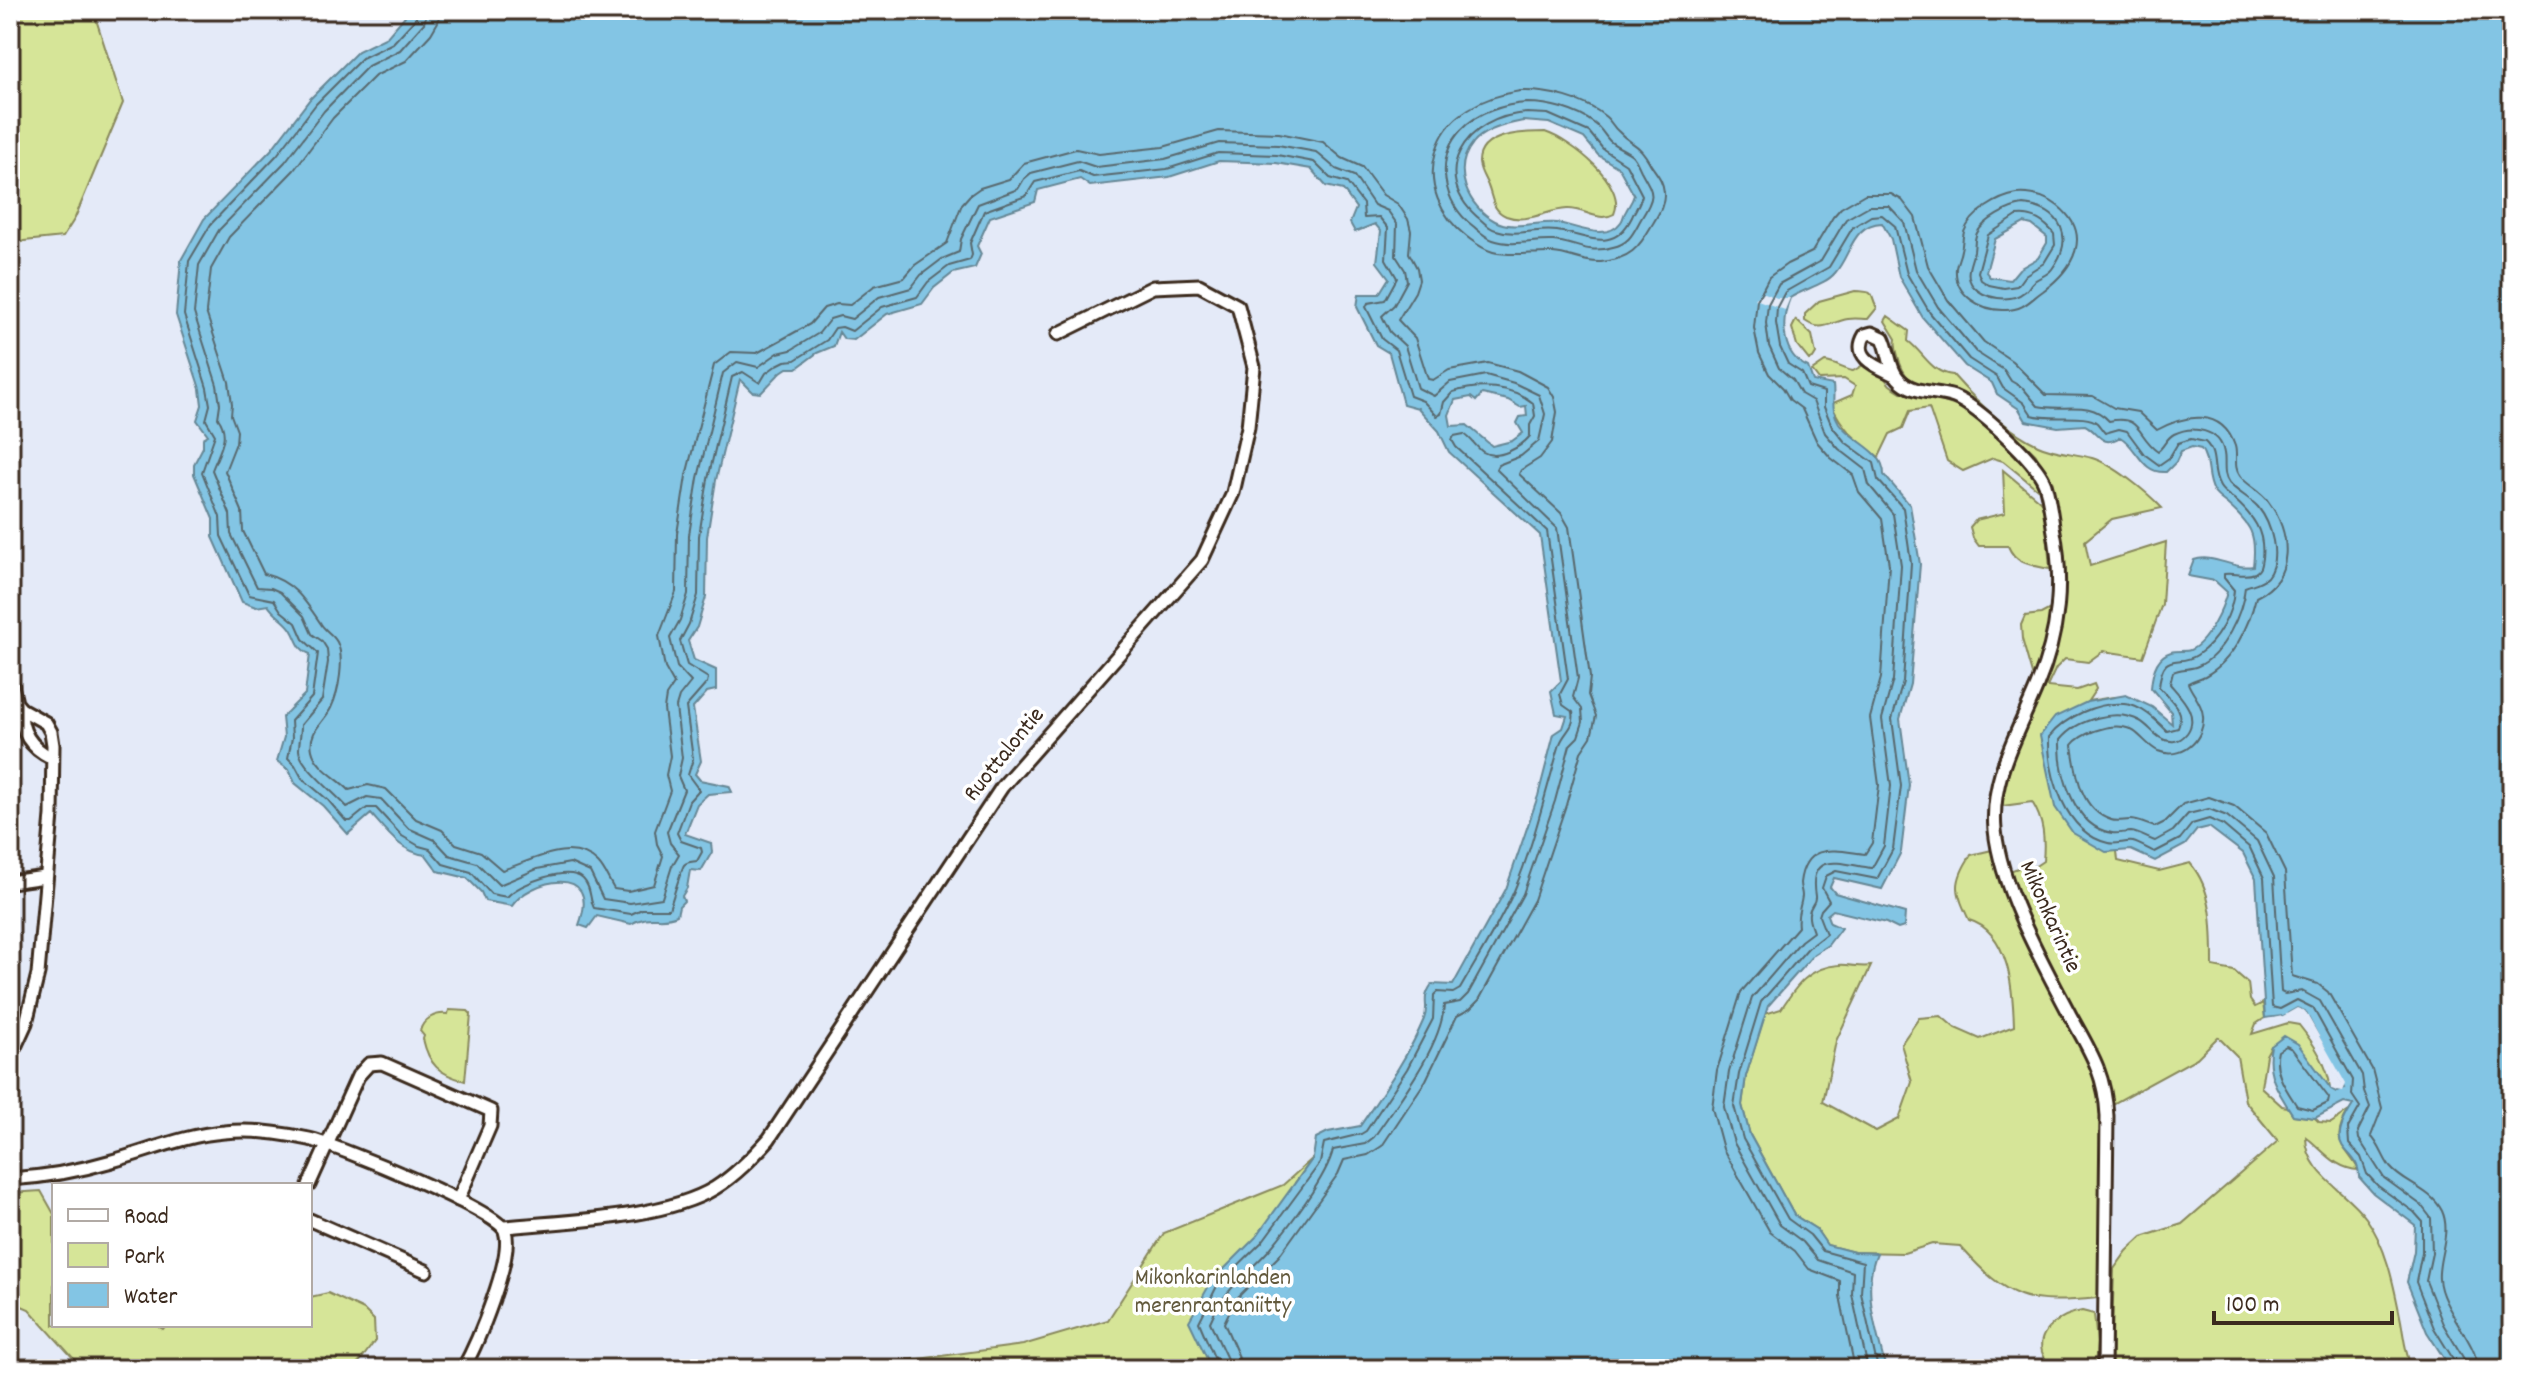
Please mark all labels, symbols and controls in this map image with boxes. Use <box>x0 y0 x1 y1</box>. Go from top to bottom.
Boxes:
street label: Ruottalontie <box>956 700 1054 810</box>
street label: Mikonkarintie <box>2009 856 2089 978</box>
legend <box>52 1183 312 1327</box>
text: Road <box>124 1201 169 1235</box>
text: Park <box>124 1241 165 1275</box>
park label: Mikonkarinlahden merenrantaniitty <box>1135 1262 1292 1324</box>
scale bar <box>2214 1275 2392 1325</box>
text: Water <box>124 1281 177 1315</box>
text: 100 m <box>2226 1289 2279 1323</box>

